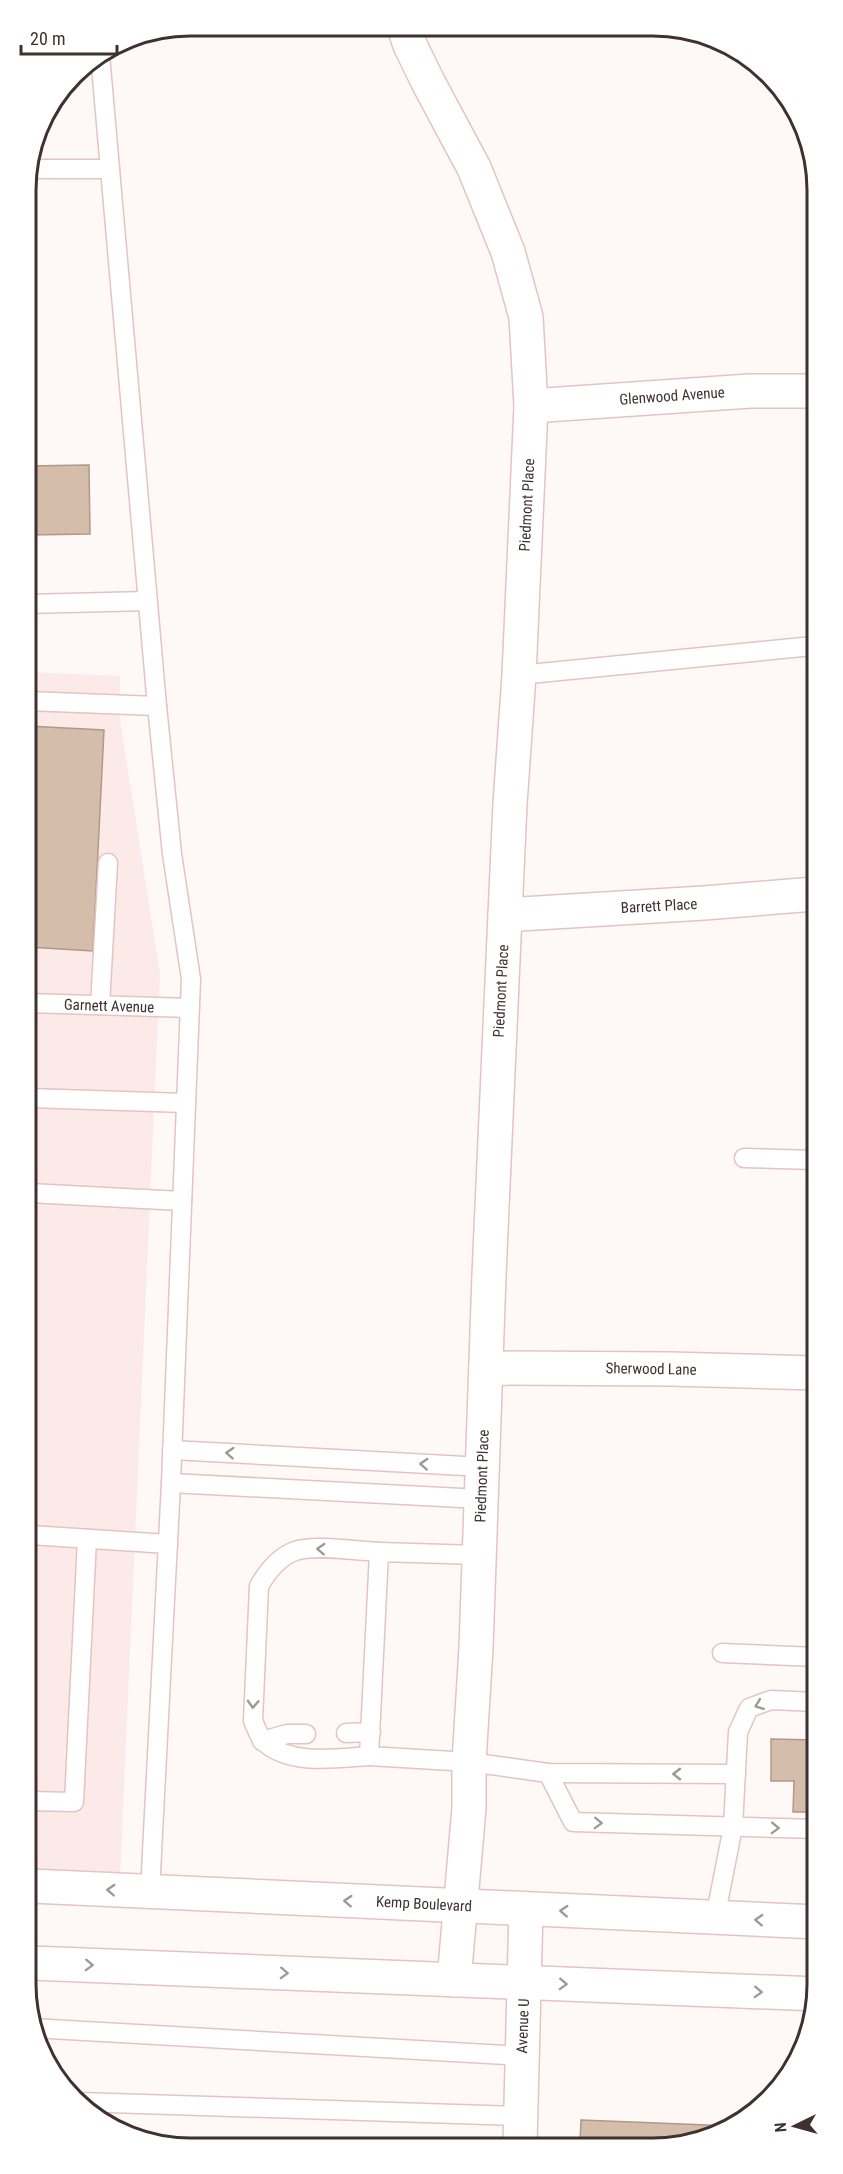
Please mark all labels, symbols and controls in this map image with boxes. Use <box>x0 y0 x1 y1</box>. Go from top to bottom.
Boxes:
scale bar <box>21 18 117 56</box>
text: 20 m <box>30 28 65 49</box>
street label: Glenwood Avenue <box>619 383 725 409</box>
street label: Piedmont Place <box>516 458 538 552</box>
street label: Barrett Place <box>620 895 698 917</box>
street label: Piedmont Place <box>490 944 512 1038</box>
street label: Garnett Avenue <box>64 995 154 1017</box>
street label: Sherwood Lane <box>605 1359 697 1379</box>
street label: Piedmont Place <box>471 1429 493 1523</box>
one-way arrow <box>225 1447 234 1460</box>
one-way arrow <box>420 1457 429 1470</box>
one-way arrow <box>316 1543 325 1556</box>
one-way arrow <box>754 1697 765 1710</box>
one-way arrow <box>247 1699 260 1708</box>
one-way arrow <box>673 1768 682 1780</box>
one-way arrow <box>593 1816 602 1829</box>
one-way arrow <box>770 1822 779 1834</box>
one-way arrow <box>107 1884 116 1897</box>
street label: Kemp Boulevard <box>376 1893 472 1915</box>
one-way arrow <box>343 1894 352 1907</box>
one-way arrow <box>559 1904 568 1917</box>
one-way arrow <box>754 1913 763 1926</box>
one-way arrow <box>85 1959 94 1972</box>
one-way arrow <box>280 1967 289 1980</box>
one-way arrow <box>558 1978 567 1991</box>
one-way arrow <box>753 1986 762 1999</box>
street label: Avenue U <box>513 1998 533 2054</box>
north arrow <box>765 2096 825 2156</box>
text: N <box>771 2122 790 2133</box>

